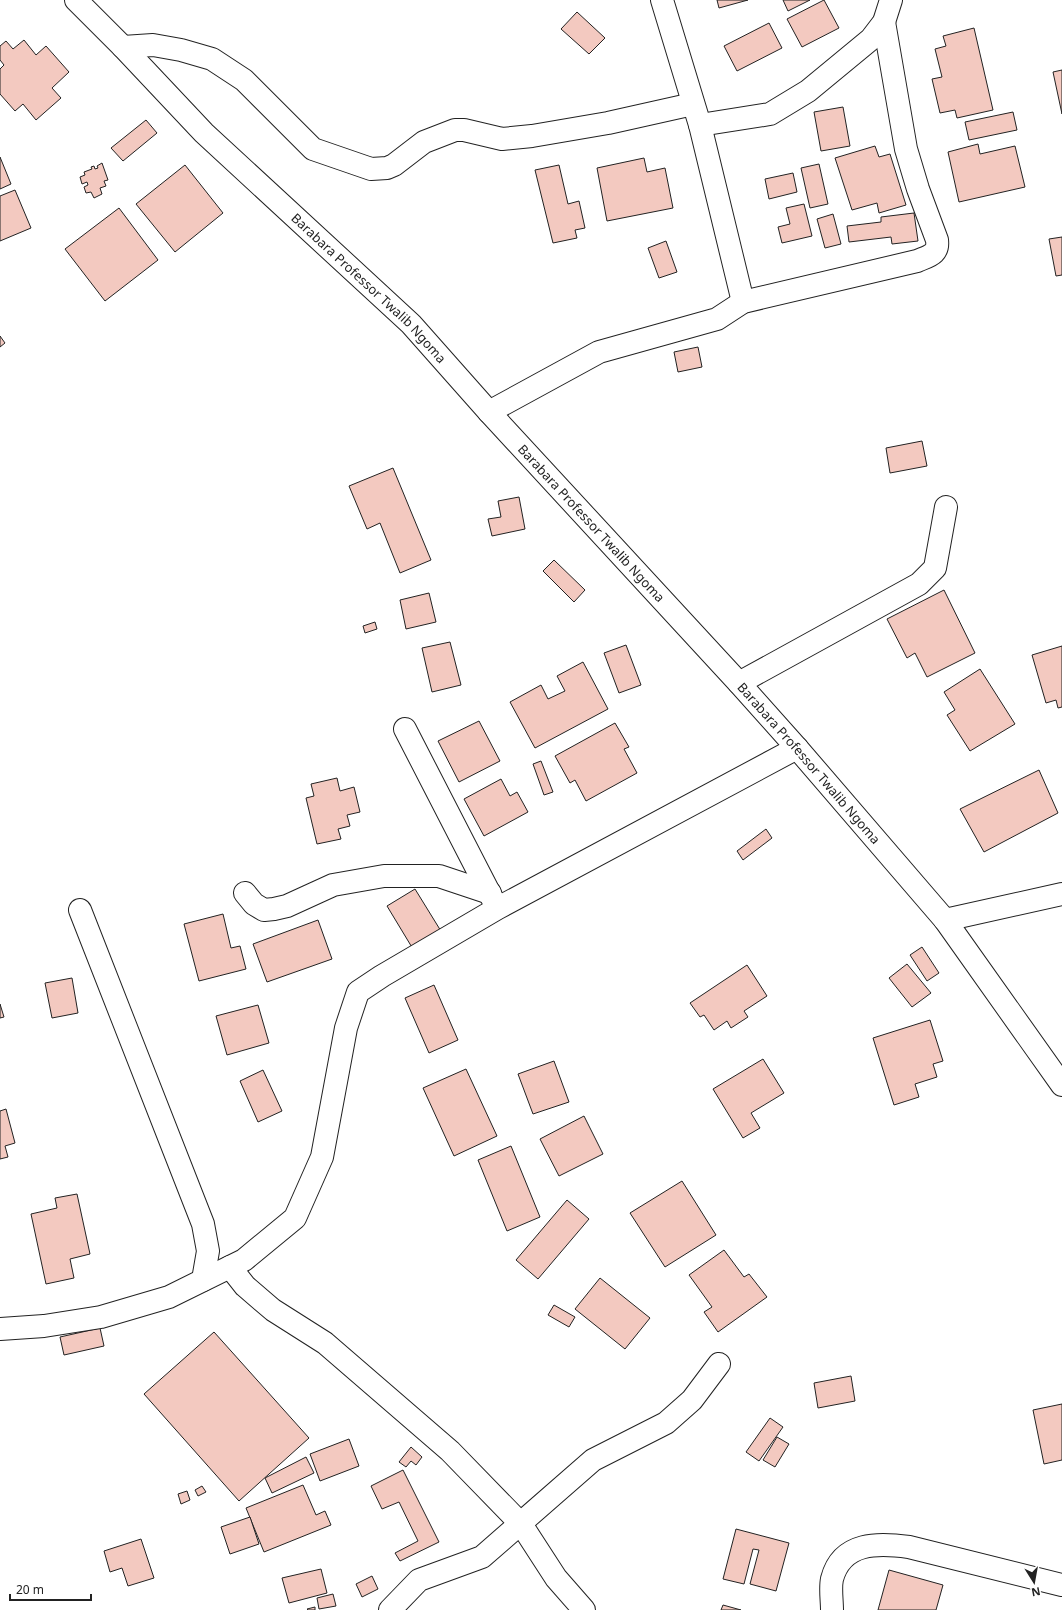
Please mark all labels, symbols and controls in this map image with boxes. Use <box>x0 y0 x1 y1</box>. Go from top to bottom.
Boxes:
street label: Barabara Professor Twalib Ngoma <box>288 209 450 367</box>
street label: Barabara Professor Twalib Ngoma <box>514 440 669 606</box>
street label: Barabara Professor Twalib Ngoma <box>734 679 885 848</box>
north arrow <box>1014 1562 1054 1602</box>
scale bar <box>10 1576 91 1602</box>
text: 20 m <box>16 1581 44 1598</box>
text: N <box>1030 1584 1042 1601</box>

